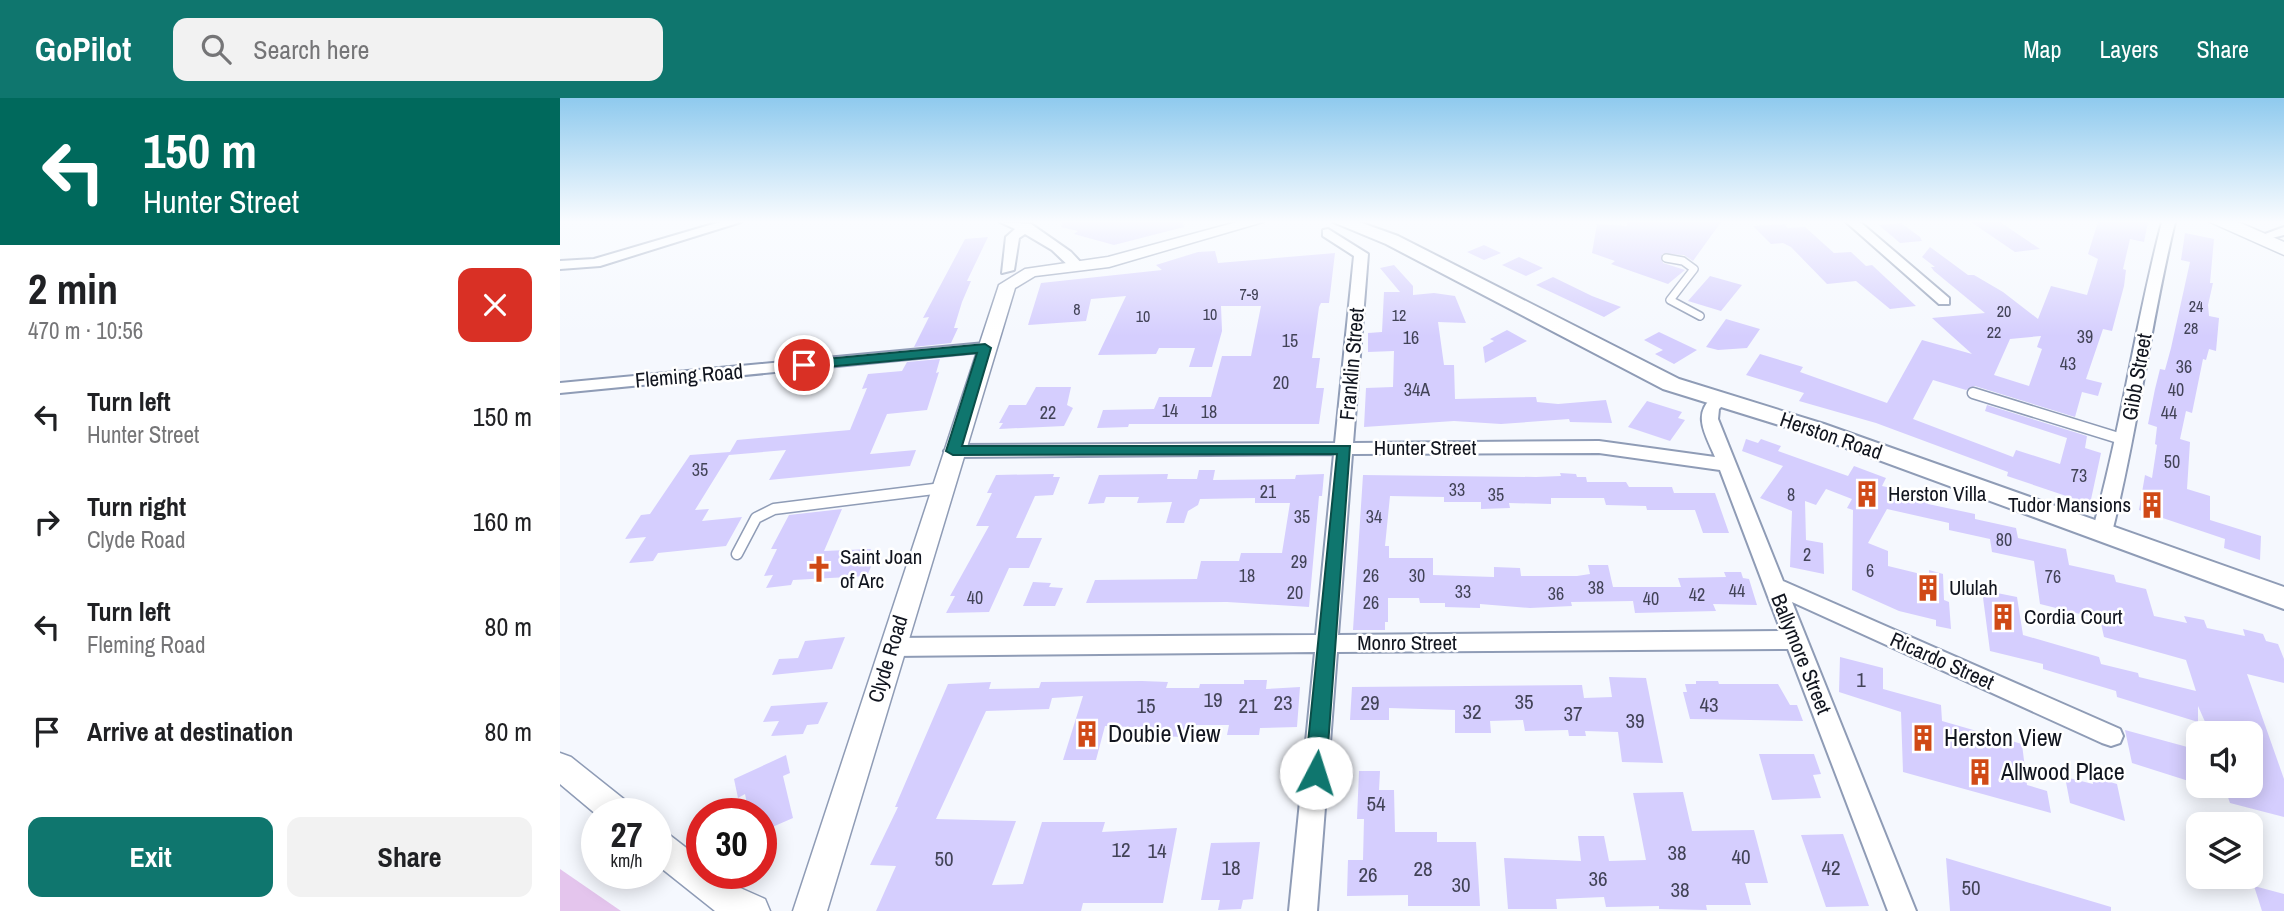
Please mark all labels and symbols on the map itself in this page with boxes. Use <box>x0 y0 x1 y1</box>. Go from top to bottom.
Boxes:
house number: 7-9 <box>1240 283 1258 305</box>
house number: 24 <box>2189 295 2203 317</box>
house number: 8 <box>1073 298 1081 320</box>
house number: 20 <box>1997 300 2011 322</box>
house number: 10 <box>1203 303 1217 325</box>
house number: 12 <box>1392 304 1406 326</box>
house number: 10 <box>1136 305 1150 327</box>
street label: Franklin Street <box>1332 306 1371 421</box>
house number: 28 <box>2184 317 2198 339</box>
house number: 22 <box>1987 321 2001 343</box>
house number: 39 <box>2077 324 2093 349</box>
house number: 16 <box>1403 325 1419 350</box>
house number: 15 <box>1282 328 1298 353</box>
street label: Gibb Street <box>2115 331 2158 423</box>
pin <box>774 335 834 395</box>
house number: 43 <box>2060 351 2076 376</box>
house number: 36 <box>2176 354 2192 379</box>
street label: Fleming Road <box>634 356 744 395</box>
house number: 20 <box>1273 370 1289 395</box>
house number: 34A <box>1404 377 1430 402</box>
house number: 40 <box>2168 377 2184 402</box>
house number: 14 <box>1162 398 1178 423</box>
house number: 18 <box>1201 399 1217 424</box>
house number: 22 <box>1040 400 1056 425</box>
house number: 44 <box>2161 400 2177 425</box>
street label: Herston Road <box>1776 405 1886 467</box>
street label: Hunter Street <box>1374 433 1476 462</box>
house number: 50 <box>2164 449 2180 474</box>
house number: 35 <box>692 457 708 482</box>
house number: 73 <box>2071 463 2087 488</box>
house number: 33 <box>1449 477 1465 502</box>
house number: 21 <box>1260 479 1277 504</box>
building icon: Herston Villa <box>1852 479 1882 509</box>
place label: Herston Villa <box>1888 479 1987 508</box>
house number: 35 <box>1488 482 1504 507</box>
house number: 8 <box>1787 482 1795 507</box>
place label: Tudor Mansions <box>2008 490 2131 519</box>
building icon: Tudor Mansions <box>2137 490 2167 520</box>
house number: 35 <box>1294 504 1310 529</box>
house number: 34 <box>1366 504 1382 529</box>
house number: 80 <box>1996 527 2012 552</box>
place label: Saint Joan of Arc <box>840 542 922 595</box>
house number: 2 <box>1803 542 1811 567</box>
house number: 29 <box>1291 549 1307 574</box>
church icon: Saint Joan of Arc <box>804 554 834 584</box>
house number: 6 <box>1866 558 1874 583</box>
house number: 18 <box>1239 563 1255 588</box>
house number: 26 <box>1363 563 1379 588</box>
house number: 30 <box>1409 563 1425 588</box>
house number: 76 <box>2045 564 2061 589</box>
building icon: Ululah <box>1913 573 1943 603</box>
place label: Ululah <box>1949 573 1998 602</box>
house number: 38 <box>1588 575 1604 600</box>
house number: 44 <box>1729 578 1745 603</box>
house number: 33 <box>1455 579 1471 604</box>
house number: 20 <box>1287 580 1303 605</box>
house number: 36 <box>1548 581 1564 606</box>
house number: 42 <box>1689 582 1705 607</box>
house number: 40 <box>967 585 983 610</box>
house number: 40 <box>1643 586 1659 611</box>
street label: Ballymore Street <box>1764 589 1839 718</box>
house number: 26 <box>1363 590 1379 615</box>
building icon: Cordia Court <box>1988 602 2018 632</box>
place label: Cordia Court <box>2024 602 2123 631</box>
street label: Clyde Road <box>861 612 915 706</box>
street label: Ricardo Street <box>1886 625 1999 696</box>
street label: Monro Street <box>1357 628 1457 657</box>
house number: 1 <box>1856 665 1866 694</box>
house number: 19 <box>1203 685 1223 714</box>
house number: 35 <box>1514 687 1534 716</box>
house number: 23 <box>1273 688 1293 717</box>
house number: 29 <box>1360 688 1380 717</box>
house number: 43 <box>1699 690 1719 719</box>
house number: 15 <box>1136 691 1156 720</box>
house number: 21 <box>1238 691 1258 720</box>
house number: 32 <box>1462 697 1482 726</box>
house number: 37 <box>1563 699 1583 728</box>
house number: 39 <box>1625 706 1645 735</box>
place label: Doubie View <box>1108 717 1221 749</box>
building icon: Doubie View <box>1072 719 1102 749</box>
place label: Herston View <box>1944 721 2063 753</box>
building icon: Herston View <box>1908 723 1938 753</box>
position arrow <box>1279 736 1353 810</box>
place label: Allwood Place <box>2000 755 2125 787</box>
building icon: Allwood Place <box>1965 757 1995 787</box>
house number: 54 <box>1366 789 1386 818</box>
speed limit sign: 30 <box>686 798 777 889</box>
house number: 12 <box>1111 835 1131 864</box>
house number: 14 <box>1147 836 1167 865</box>
house number: 38 <box>1667 838 1687 867</box>
house number: 40 <box>1731 842 1751 871</box>
house number: 50 <box>934 844 954 873</box>
house number: 18 <box>1221 853 1241 882</box>
house number: 42 <box>1821 853 1841 882</box>
house number: 28 <box>1413 854 1433 883</box>
house number: 26 <box>1358 860 1378 889</box>
house number: 36 <box>1588 864 1608 893</box>
house number: 30 <box>1451 870 1471 899</box>
house number: 50 <box>1961 873 1981 902</box>
house number: 38 <box>1670 875 1690 904</box>

